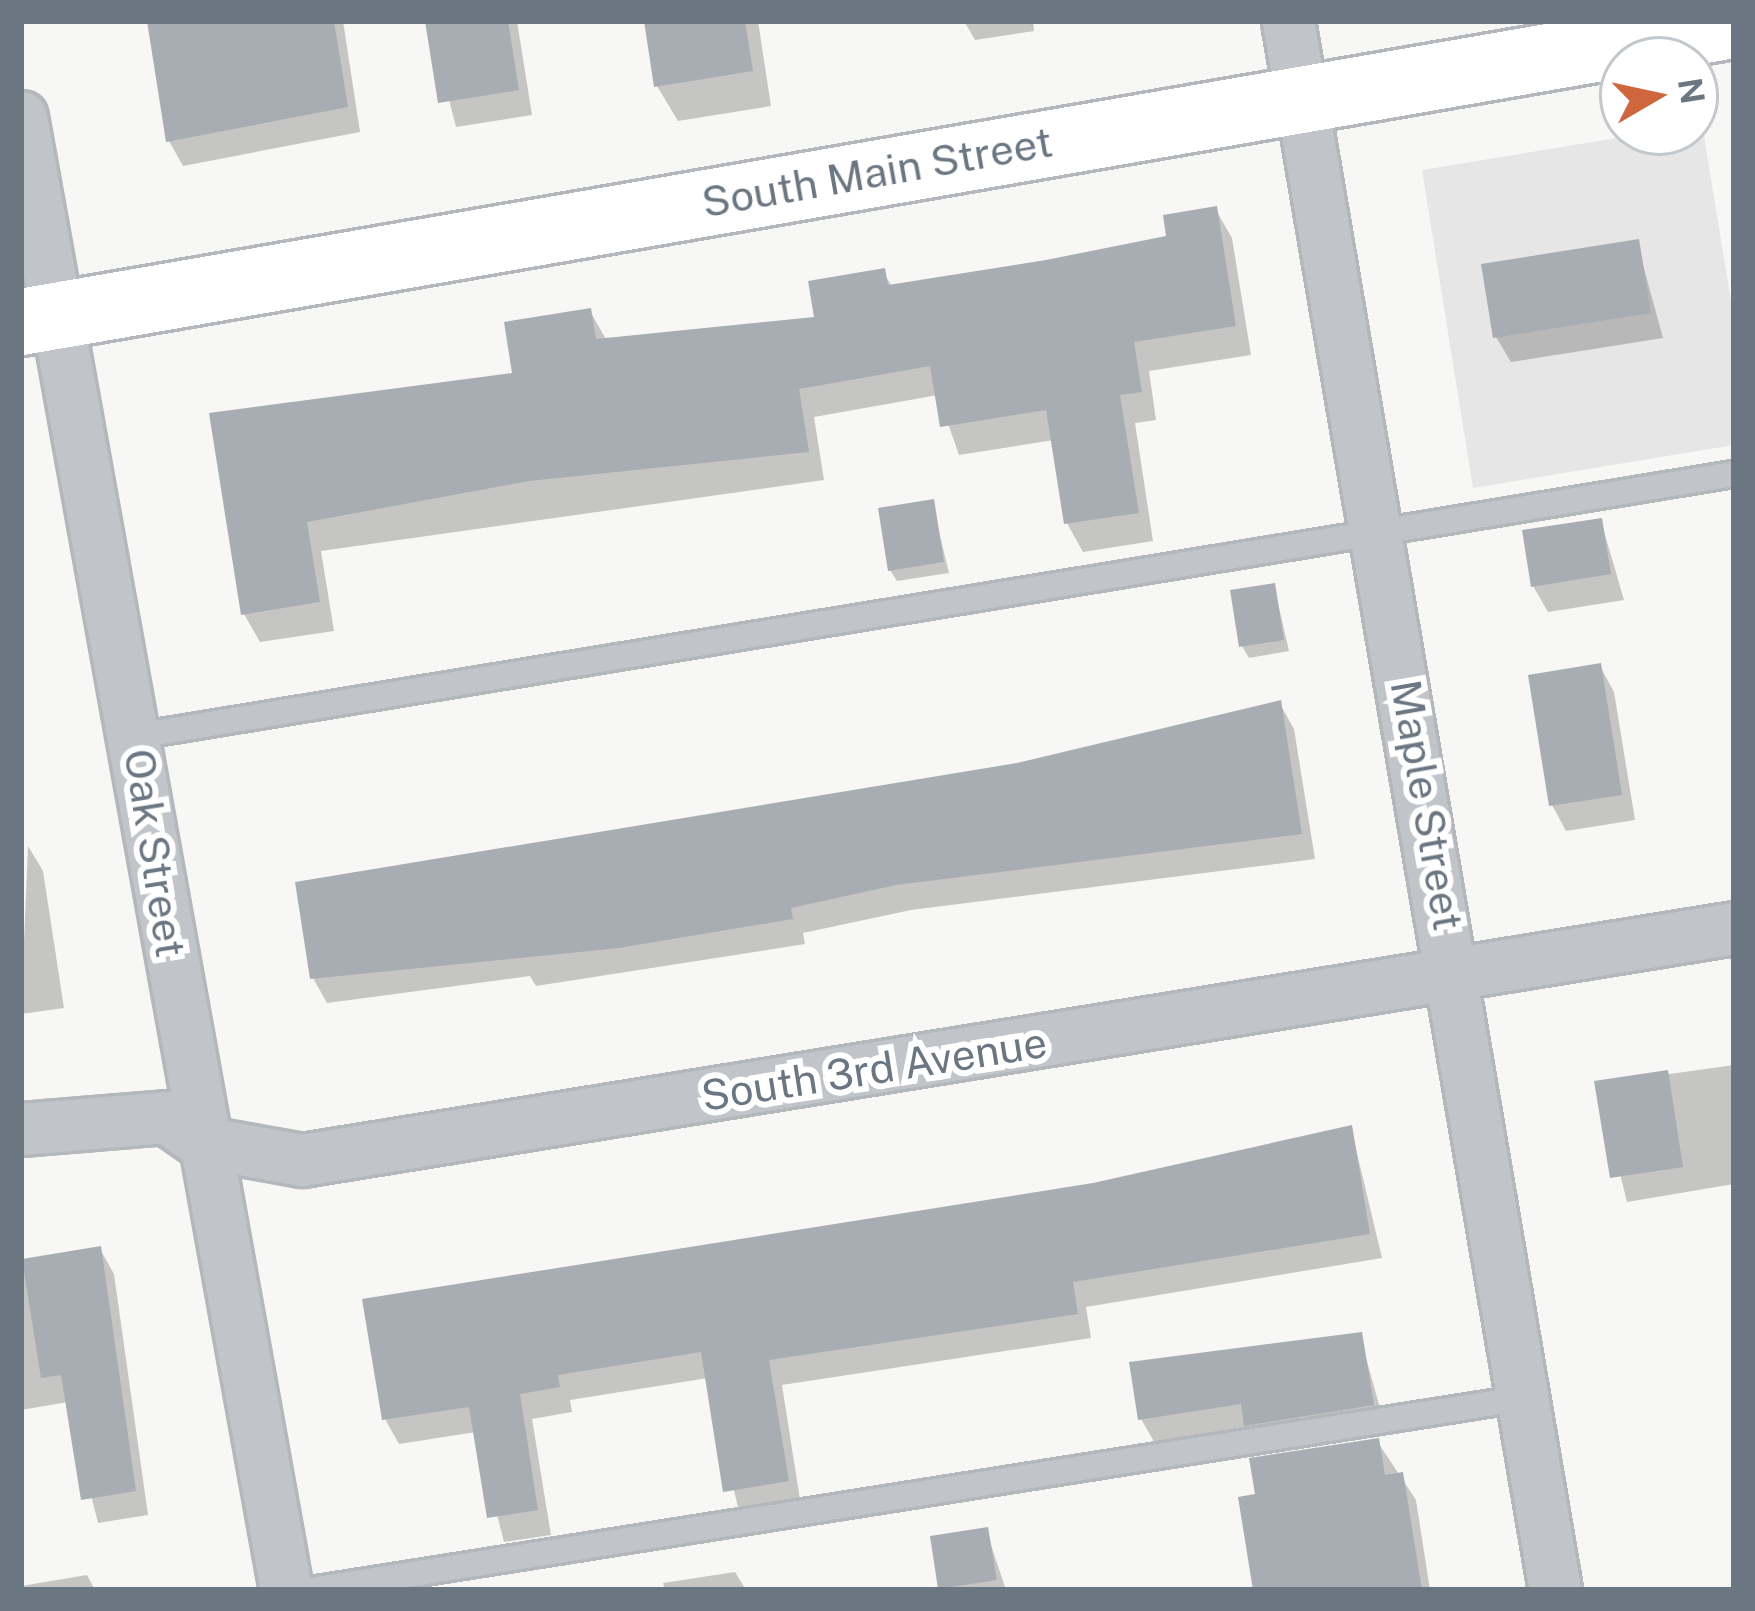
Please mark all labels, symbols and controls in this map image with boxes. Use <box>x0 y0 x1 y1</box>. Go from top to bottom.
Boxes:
north arrow <box>1599 36 1719 156</box>
text: N <box>1671 75 1712 107</box>
street label: South Main Street <box>698 116 1056 228</box>
street label: Maple Street <box>1380 676 1474 934</box>
street label: Oak Street <box>114 745 196 961</box>
street label: South 3rd Avenue <box>698 1017 1050 1121</box>

